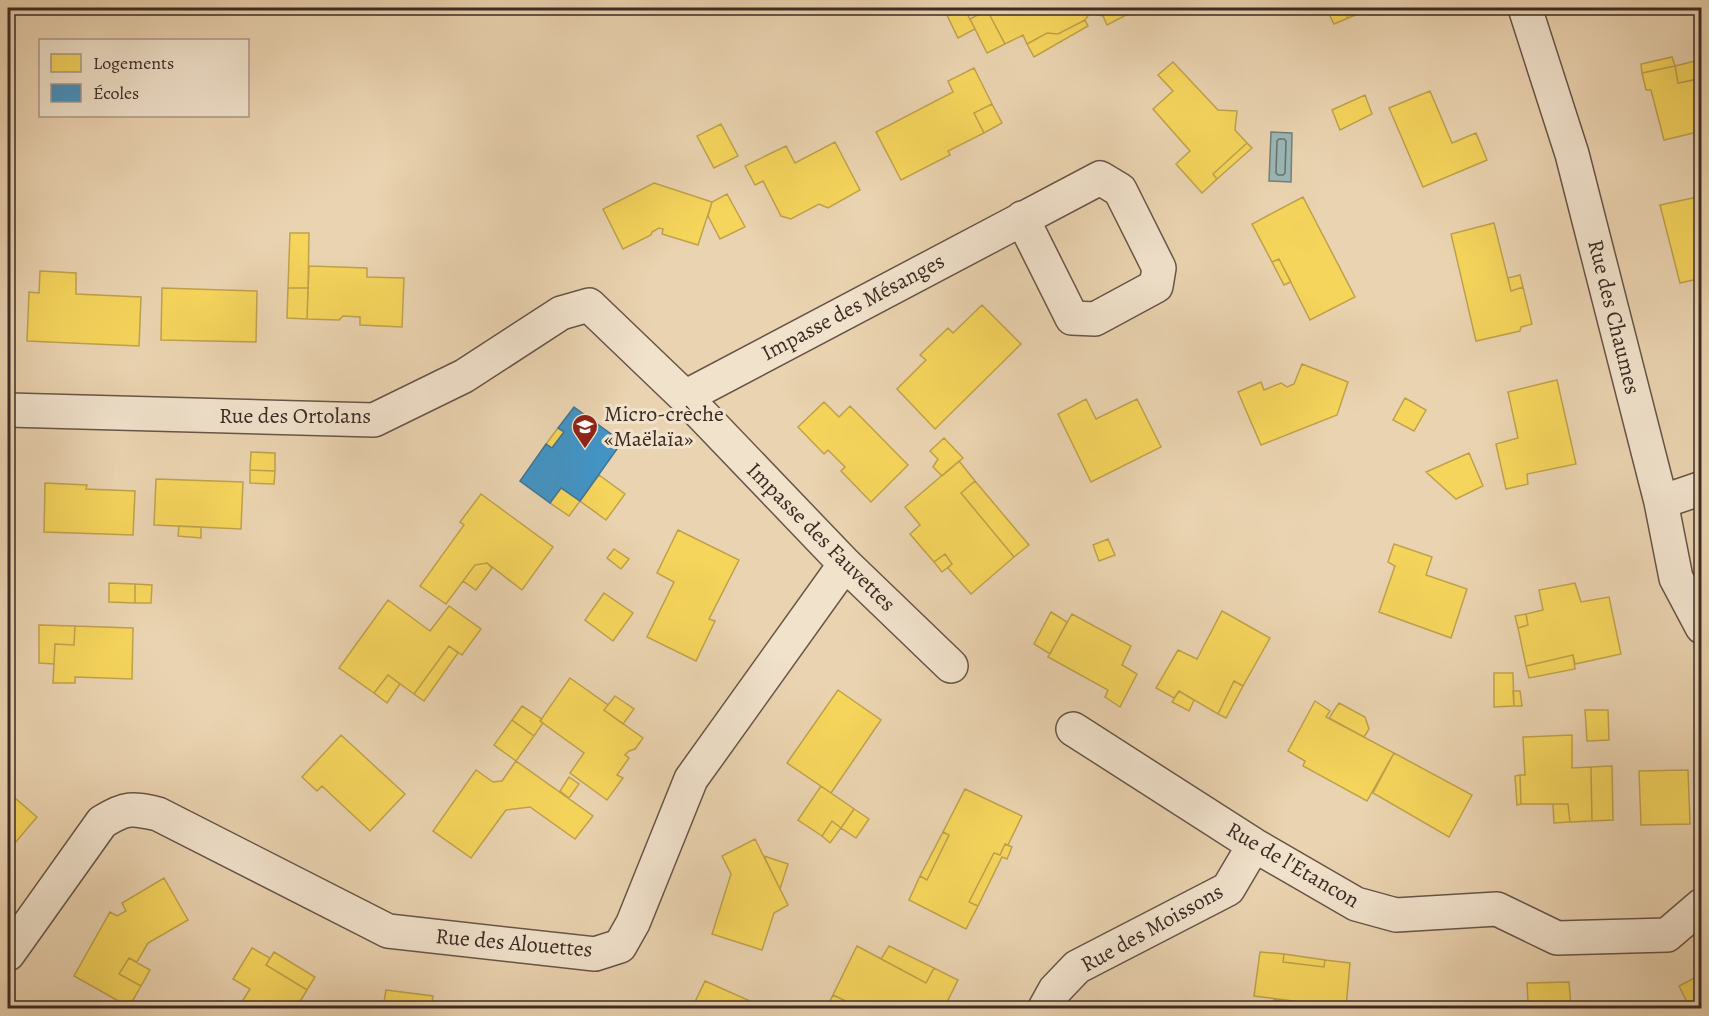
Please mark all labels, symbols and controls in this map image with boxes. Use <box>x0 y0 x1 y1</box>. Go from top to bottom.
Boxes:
legend <box>39 39 249 117</box>
text: Logements <box>93 51 174 75</box>
text: Écoles <box>93 81 139 105</box>
street label: Rue des Chaumes <box>1580 236 1648 398</box>
street label: Impasse des Mésanges <box>756 246 950 368</box>
place label: Micro-crèche «Maëlaïa» <box>604 399 724 454</box>
street label: Rue des Ortolans <box>219 401 371 431</box>
school or university icon: Micro-crèche «Maëlaïa» <box>570 412 600 450</box>
street label: Impasse des Fauvettes <box>740 456 902 618</box>
street label: Rue de l'Etancon <box>1221 815 1365 915</box>
street label: Rue des Moissons <box>1075 876 1229 980</box>
street label: Rue des Alouettes <box>434 921 594 965</box>

